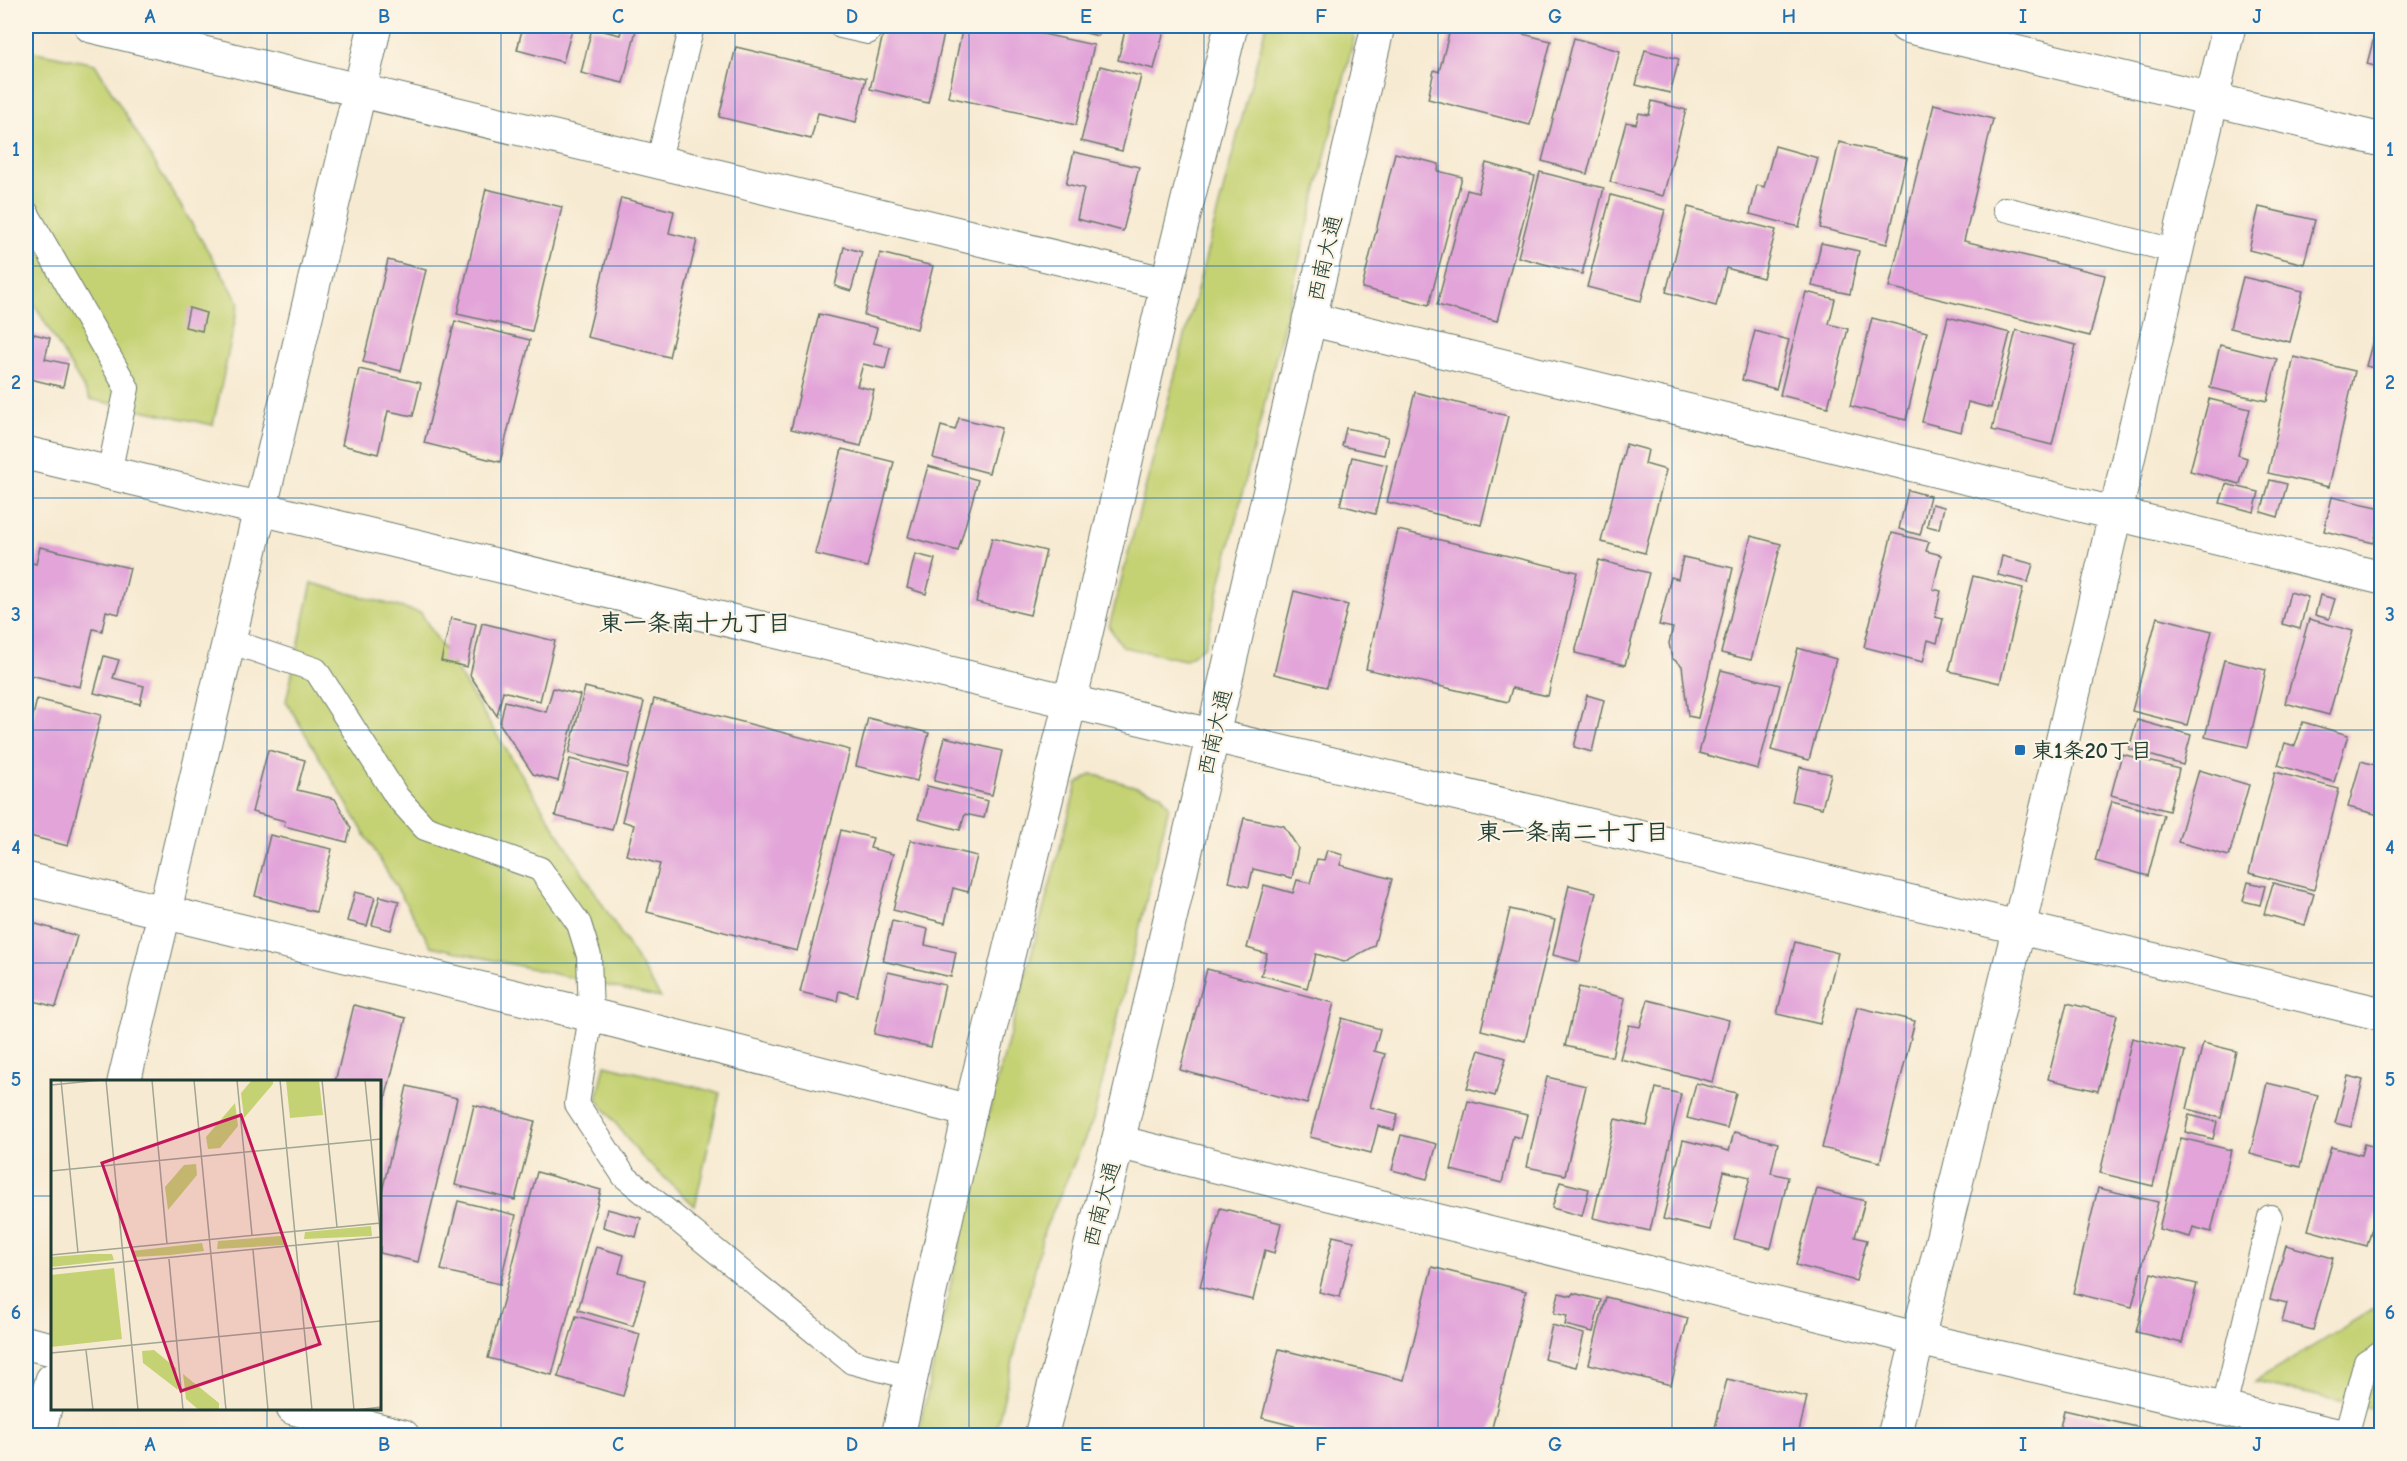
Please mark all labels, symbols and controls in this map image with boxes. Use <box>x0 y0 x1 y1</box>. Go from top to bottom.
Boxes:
text: A <box>144 5 156 28</box>
text: B <box>378 5 390 28</box>
text: C <box>612 5 624 28</box>
text: D <box>846 5 858 28</box>
text: E <box>1080 5 1092 28</box>
text: F <box>1315 5 1327 28</box>
text: G <box>1548 5 1562 28</box>
text: H <box>1782 5 1796 28</box>
text: I <box>2019 5 2027 28</box>
text: J <box>2252 5 2262 28</box>
text: 1 <box>12 138 20 161</box>
text: 1 <box>2386 138 2394 161</box>
street label: 西南大通 <box>1302 212 1348 304</box>
text: 2 <box>11 371 21 394</box>
text: 2 <box>2385 371 2395 394</box>
text: 3 <box>11 603 21 626</box>
text: 3 <box>2385 603 2395 626</box>
district label: 東一条南十九丁目 <box>599 609 791 637</box>
street label: 西南大通 <box>1192 686 1238 778</box>
place label: 東1条20丁目 <box>2032 738 2152 764</box>
marker: 東1条20丁目 <box>2013 743 2027 757</box>
district label: 東一条南二十丁目 <box>1477 818 1669 846</box>
text: 4 <box>11 836 21 859</box>
text: 4 <box>2385 836 2395 859</box>
text: 5 <box>11 1068 21 1091</box>
text: 5 <box>2385 1068 2395 1091</box>
inset map <box>51 1080 381 1410</box>
street label: 西南大通 <box>1078 1158 1126 1250</box>
text: 6 <box>11 1301 21 1324</box>
text: 6 <box>2385 1301 2395 1324</box>
text: A <box>144 1433 156 1456</box>
text: B <box>378 1433 390 1456</box>
text: C <box>612 1433 624 1456</box>
text: D <box>846 1433 858 1456</box>
text: E <box>1080 1433 1092 1456</box>
text: F <box>1315 1433 1327 1456</box>
text: G <box>1548 1433 1562 1456</box>
text: H <box>1782 1433 1796 1456</box>
text: I <box>2019 1433 2027 1456</box>
text: J <box>2252 1433 2262 1456</box>

